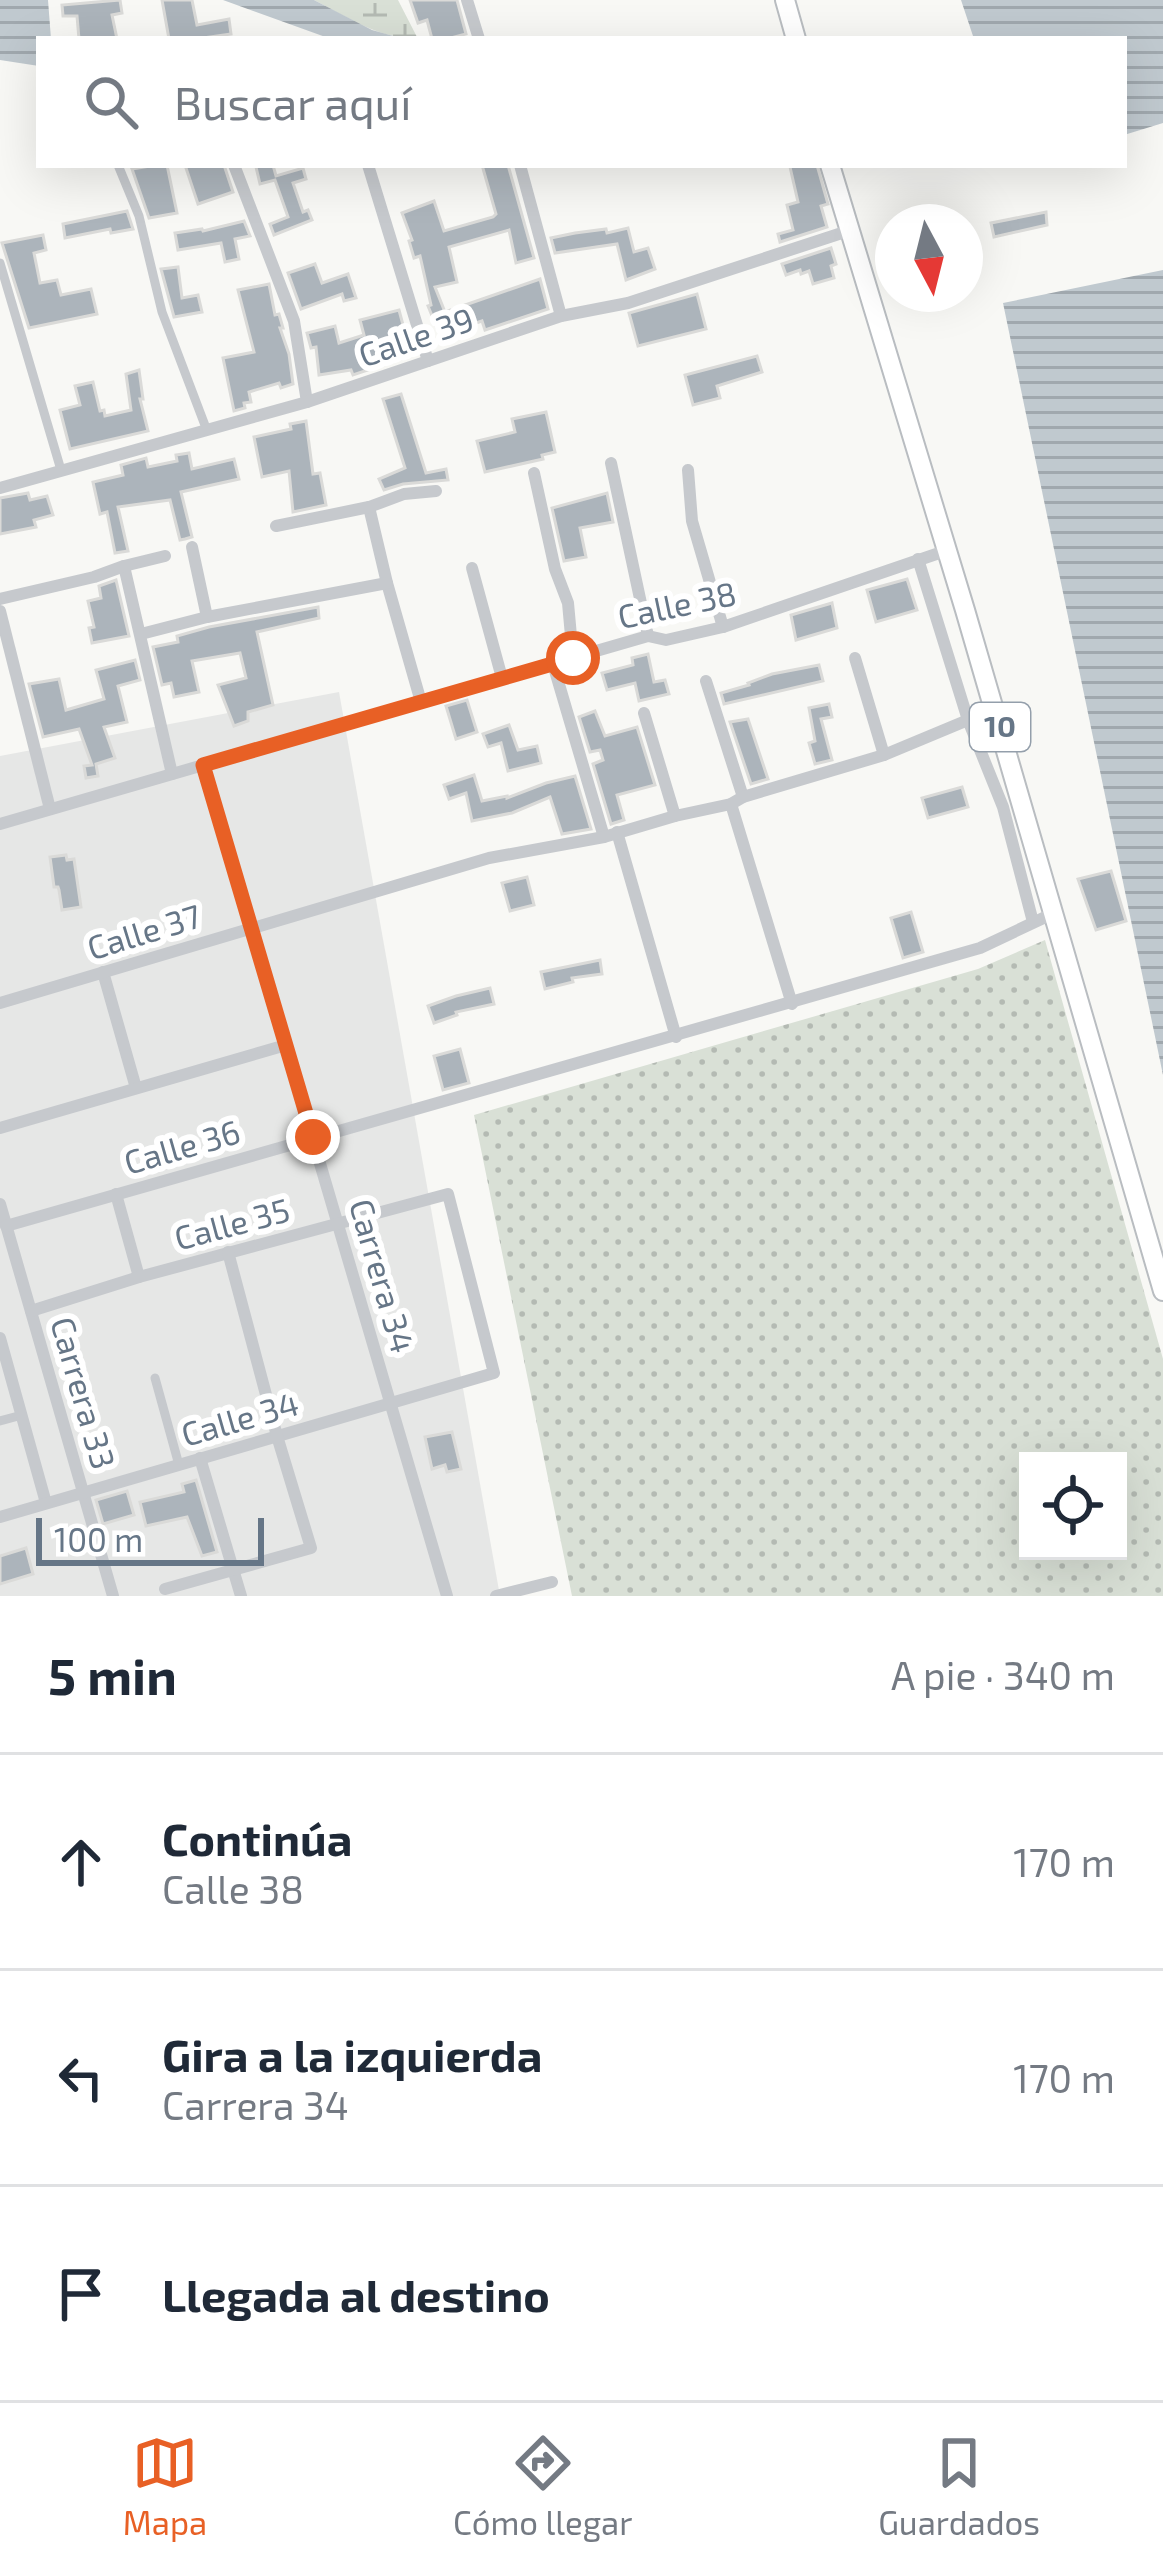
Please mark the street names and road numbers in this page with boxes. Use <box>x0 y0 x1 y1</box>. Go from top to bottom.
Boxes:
street label: Calle 39 <box>353 298 478 374</box>
street label: Calle 38 <box>614 572 740 636</box>
road number: 10 <box>970 703 1030 751</box>
street label: Calle 37 <box>82 895 205 967</box>
street label: Calle 36 <box>119 1110 244 1182</box>
street label: Calle 35 <box>170 1188 294 1258</box>
street label: Carrera 34 <box>342 1194 424 1357</box>
street label: Carrera 33 <box>43 1312 125 1473</box>
street label: Calle 34 <box>176 1382 303 1454</box>

